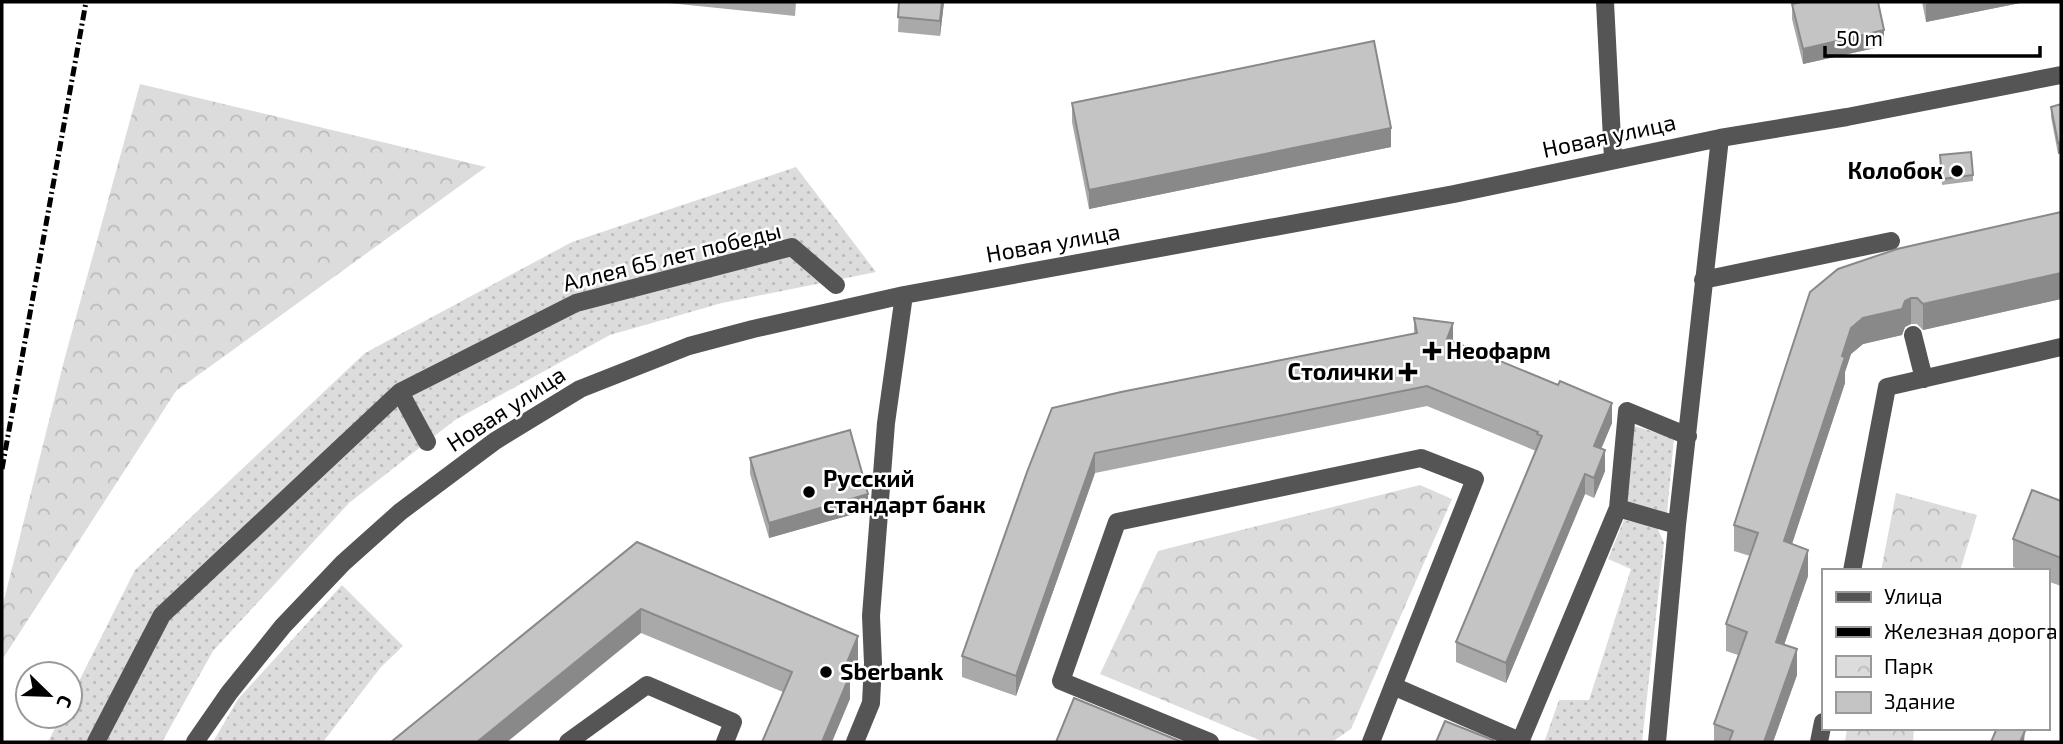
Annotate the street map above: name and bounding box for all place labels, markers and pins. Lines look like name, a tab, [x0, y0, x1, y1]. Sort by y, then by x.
place label: Колобок	[1848, 156, 1943, 184]
marker: Колобок	[1949, 163, 1965, 179]
place label: Неофарм	[1446, 336, 1551, 364]
marker: Неофарм	[1424, 343, 1440, 359]
place label: Столички	[1288, 357, 1394, 385]
marker: Столички	[1400, 364, 1416, 380]
place label: Русский стандарт банк	[823, 464, 986, 518]
marker: Русский стандарт банк	[801, 484, 817, 500]
place label: Sberbank	[840, 657, 944, 685]
marker: Sberbank	[818, 664, 834, 680]

